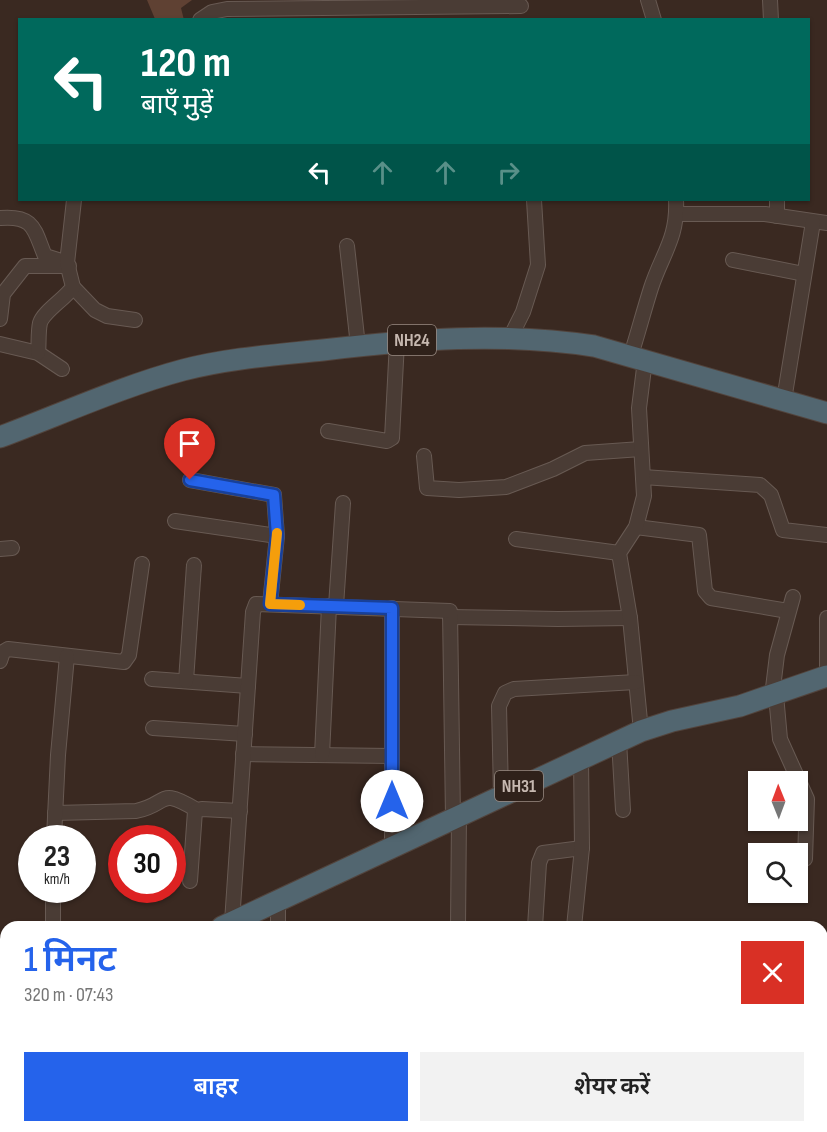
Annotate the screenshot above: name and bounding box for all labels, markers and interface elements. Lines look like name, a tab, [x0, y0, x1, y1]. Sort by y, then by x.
text: 120 m	[141, 38, 231, 89]
icon: left	[42, 42, 120, 120]
text: बाएँ मुड़ें	[141, 89, 213, 121]
icon: left	[303, 156, 336, 189]
icon: ahead	[366, 156, 399, 189]
icon: ahead	[429, 156, 462, 189]
icon: right	[492, 156, 525, 189]
road number: NH24	[388, 325, 436, 355]
pin	[164, 418, 215, 480]
icon: arrive	[173, 427, 206, 460]
position arrow	[360, 769, 424, 833]
road number: NH31	[495, 771, 543, 801]
north arrow	[748, 771, 808, 831]
map controls	[748, 771, 808, 903]
speed limit sign: 30	[108, 825, 186, 903]
text: 23	[44, 839, 70, 875]
button: search	[748, 843, 808, 903]
text: km/h	[44, 870, 70, 889]
text: 1 मिनट	[24, 939, 116, 982]
button: close	[741, 941, 804, 1004]
text: 320 m · 07:43	[24, 983, 113, 1007]
button: बाहर	[24, 1052, 408, 1121]
button: शेयर करें	[420, 1052, 804, 1121]

